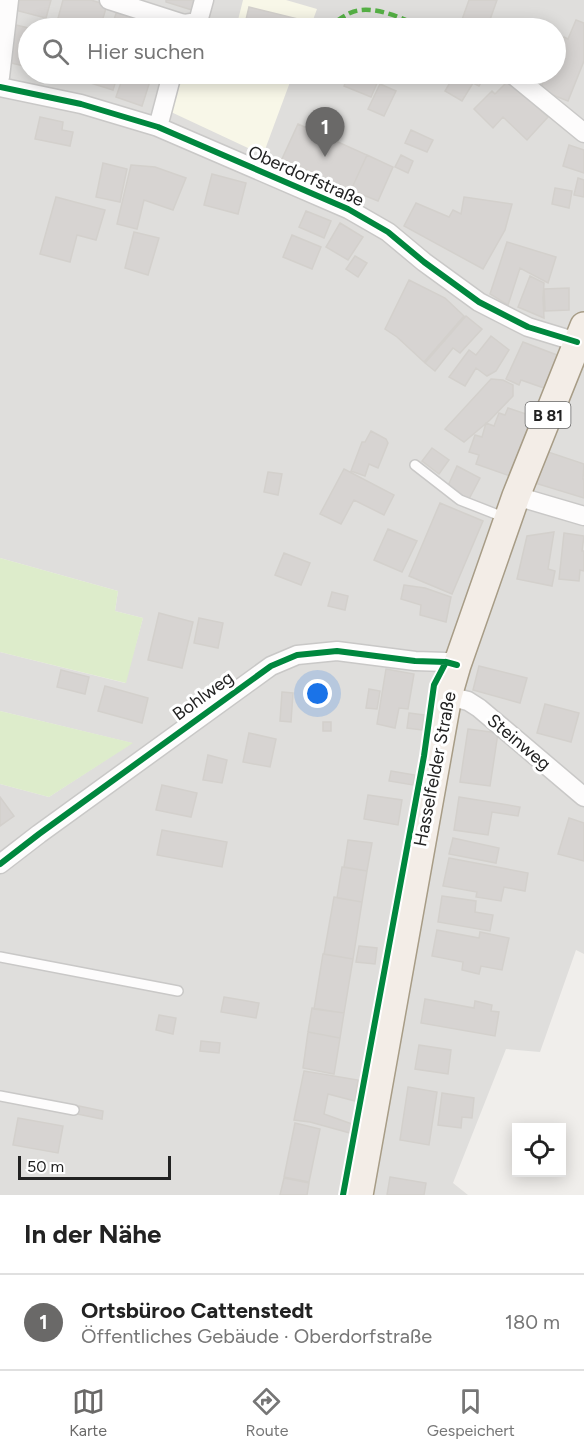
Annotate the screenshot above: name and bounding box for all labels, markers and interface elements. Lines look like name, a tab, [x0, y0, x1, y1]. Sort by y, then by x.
search box	[18, 18, 566, 84]
icon: search	[39, 35, 72, 68]
text: Hier suchen	[87, 38, 205, 65]
pin: 1	[306, 108, 344, 157]
street label: Oberdorfstraße	[245, 141, 368, 211]
road number: B 81	[526, 402, 570, 428]
street label: Bohlweg	[168, 667, 238, 725]
your location	[303, 679, 332, 708]
street label: Hasselfelder Straße	[409, 689, 461, 848]
street label: Steinweg	[483, 709, 555, 775]
map controls	[512, 1123, 566, 1177]
button: locate	[512, 1123, 566, 1177]
scale bar	[18, 1153, 171, 1180]
text: 50 m	[27, 1157, 64, 1176]
text: In der Nähe	[24, 1218, 161, 1250]
text: Ortsbüroo Cattenstedt	[81, 1297, 313, 1324]
text: 1	[39, 1310, 48, 1334]
text: 180 m	[505, 1310, 560, 1334]
text: Öffentliches Gebäude · Oberdorfstraße	[81, 1324, 432, 1348]
tab: Karte	[69, 1385, 107, 1440]
tab: Route	[245, 1385, 288, 1440]
tab: Gespeichert	[427, 1385, 515, 1440]

